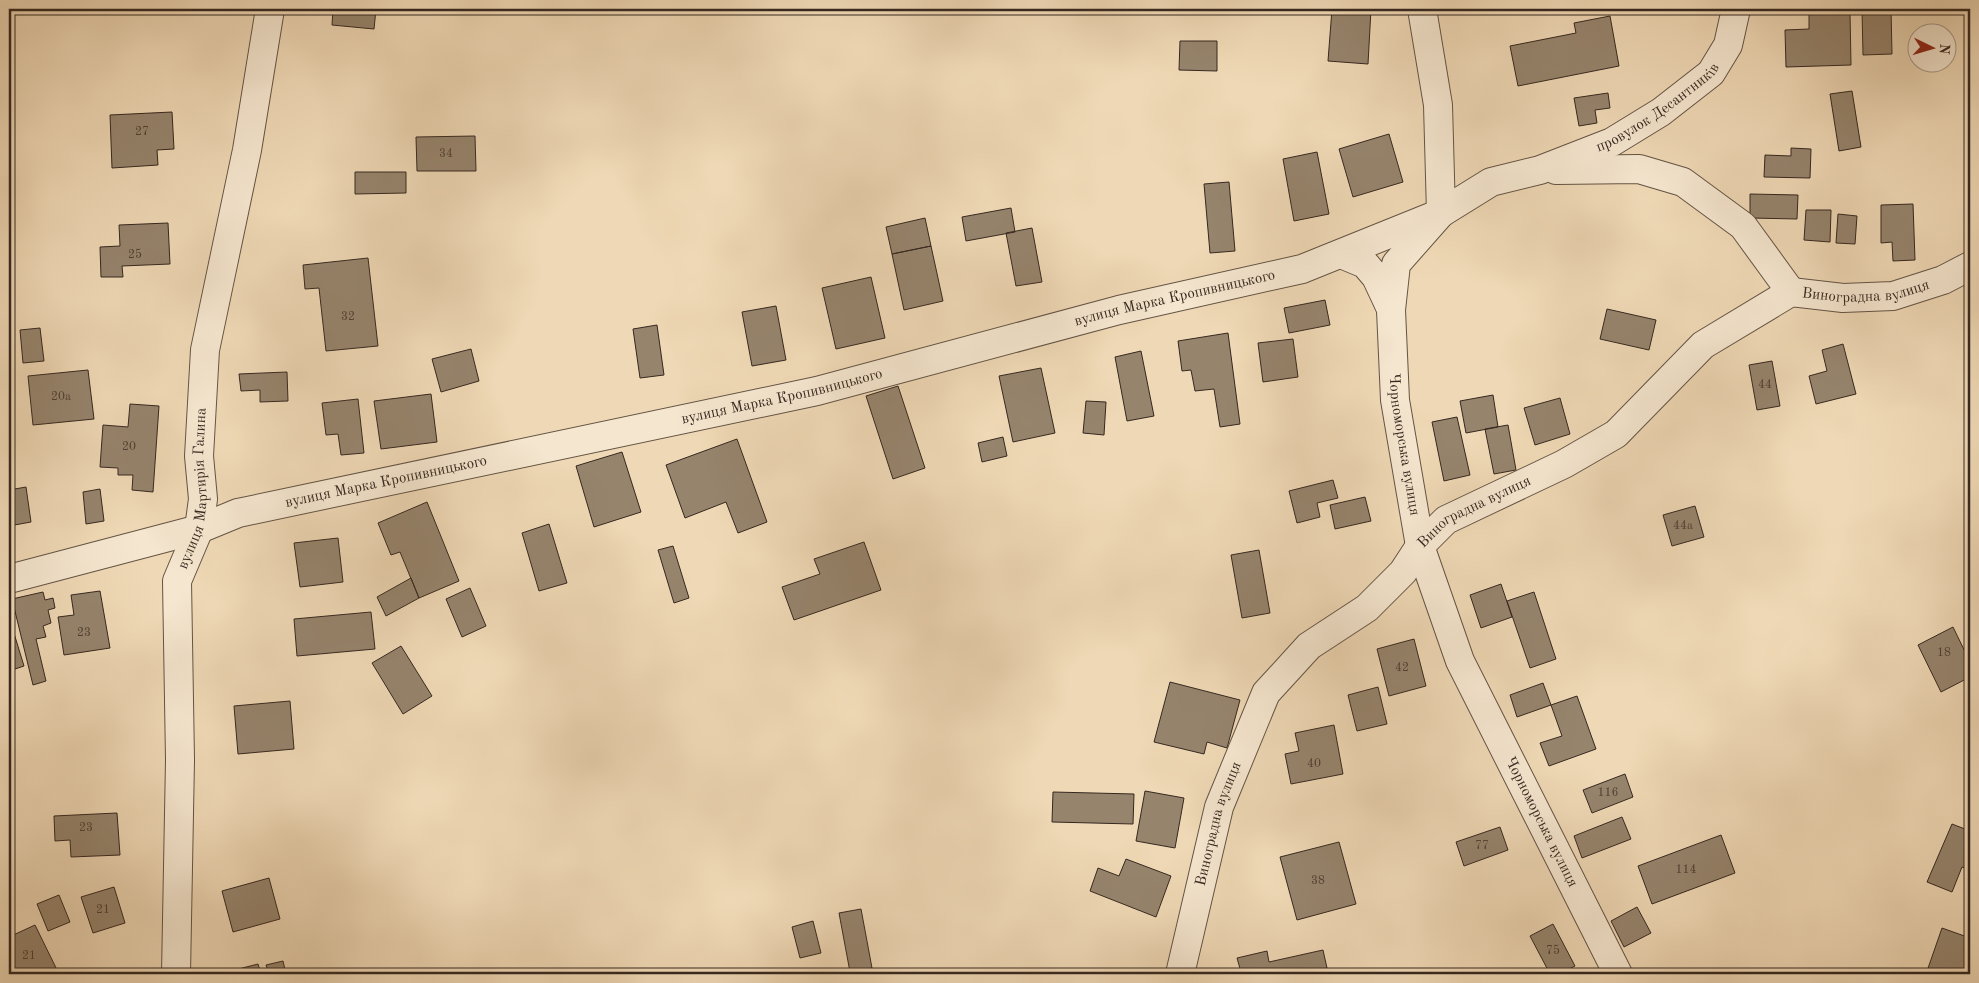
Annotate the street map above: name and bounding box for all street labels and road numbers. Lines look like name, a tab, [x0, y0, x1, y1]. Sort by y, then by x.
street label: провулок Десантників	[1594, 61, 1722, 155]
street label: вулиця Марка Кропивницького	[1073, 268, 1277, 329]
street label: Виноградна вулиця	[1801, 277, 1931, 306]
street label: вулиця Марка Кропивницького	[680, 366, 884, 427]
street label: Чорноморська вулиця	[1386, 373, 1422, 517]
street label: вулиця Мартирія Галина	[175, 407, 211, 571]
street label: вулиця Марка Кропивницького	[284, 453, 488, 510]
street label: Виноградна вулиця	[1415, 473, 1533, 551]
street label: Чорноморська вулиця	[1502, 754, 1580, 890]
street label: Виноградна вулиця	[1193, 760, 1244, 888]

